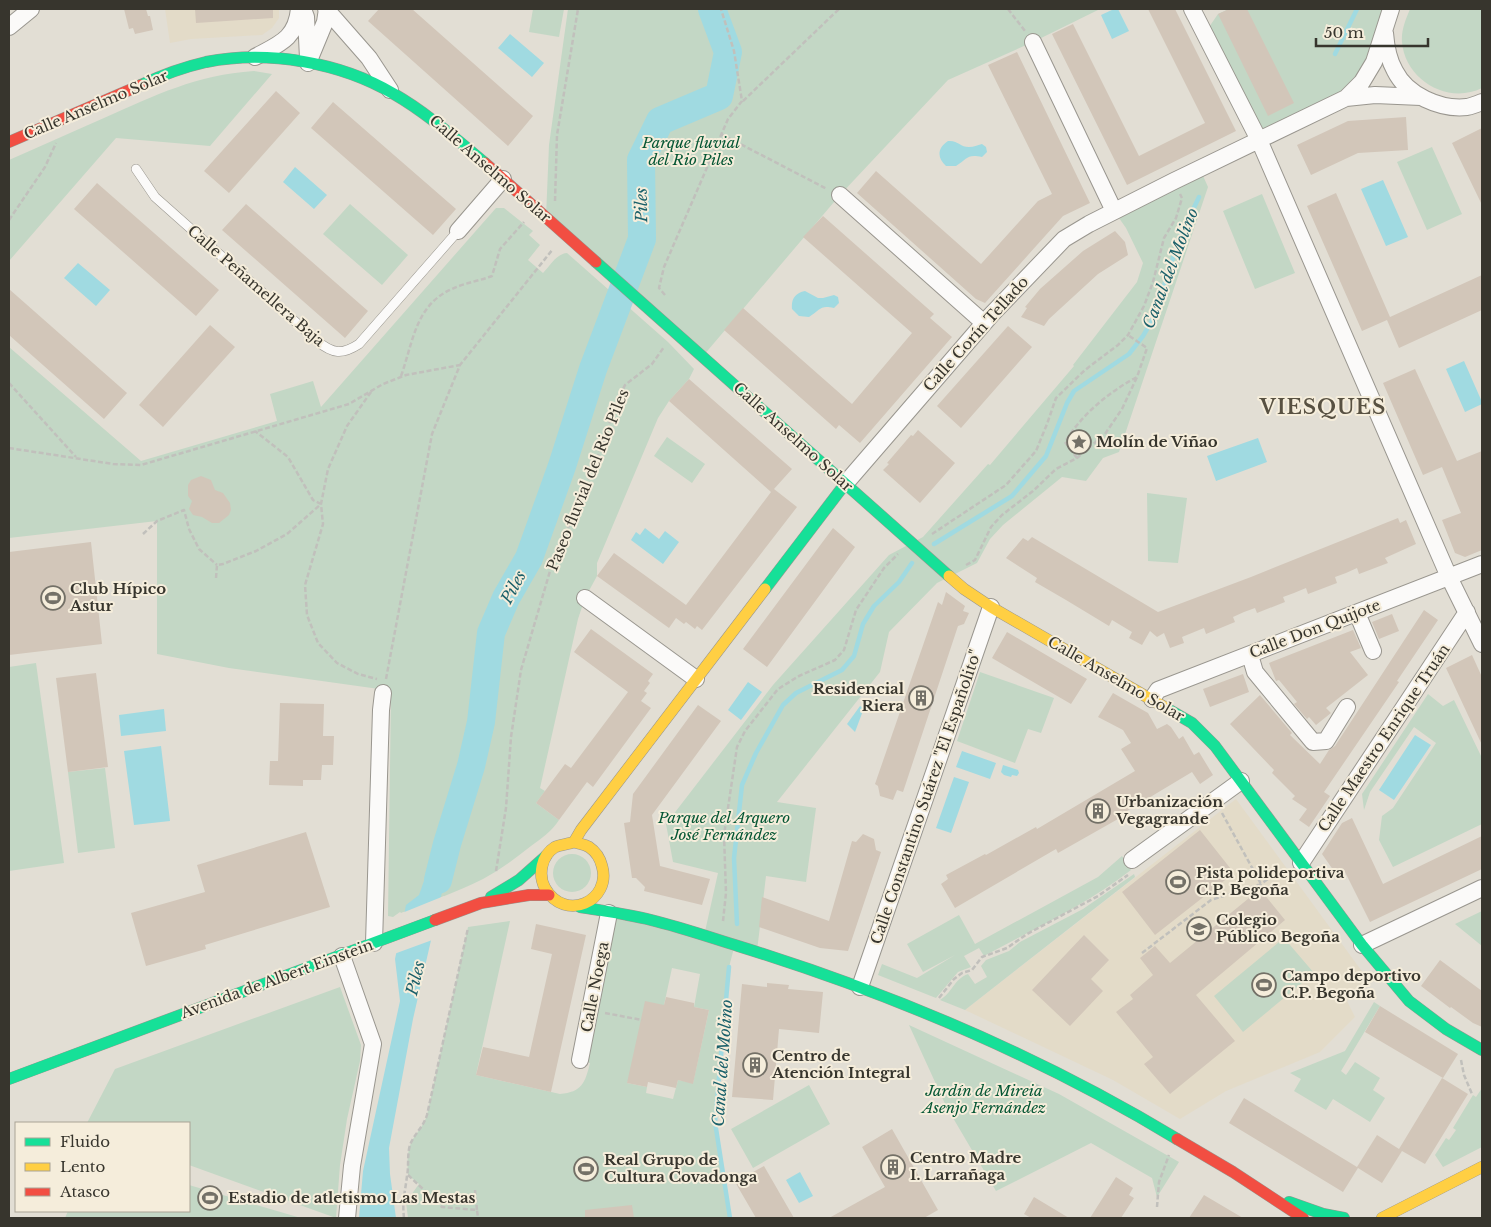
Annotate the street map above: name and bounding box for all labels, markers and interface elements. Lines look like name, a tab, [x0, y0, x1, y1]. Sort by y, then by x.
scale bar	[1316, 15, 1428, 47]
text: 50 m	[1324, 23, 1364, 42]
street label: Calle Anselmo Solar	[21, 65, 171, 143]
street label: Calle Anselmo Solar	[426, 111, 556, 227]
park label: Parque fluvial del Rio Piles	[641, 133, 740, 169]
water label: Piles	[631, 188, 651, 223]
water label: Canal del Molino	[1138, 205, 1202, 331]
street label: Calle Peñamellera Baja	[184, 221, 329, 351]
street label: Calle Corín Tellado	[919, 272, 1032, 395]
street label: Calle Anselmo Solar	[730, 378, 858, 496]
street label: Paseo fluvial del Rio Piles	[542, 386, 633, 574]
district label: VIESQUES	[1259, 395, 1386, 419]
place icon: Molín de Viñao	[1066, 429, 1092, 455]
place label: Molín de Viñao	[1096, 432, 1218, 451]
water label: Piles	[496, 567, 530, 608]
place label: Club Hípico Astur	[69, 579, 166, 615]
sports icon: Club Hípico Astur	[40, 585, 66, 611]
street label: Calle Don Quijote	[1247, 595, 1383, 662]
street label: Calle Anselmo Solar	[1045, 632, 1189, 726]
street label: Calle Maestro Enrique Truán	[1314, 640, 1454, 835]
street label: Calle Constantino Suárez "El Españolito"	[866, 647, 985, 947]
place label: Residencial Riera	[813, 679, 905, 715]
building icon: Residencial Riera	[908, 685, 934, 711]
place label: Urbanización Vegagrande	[1115, 792, 1223, 828]
building icon: Urbanización Vegagrande	[1085, 798, 1111, 824]
park label: Parque del Arquero José Fernández	[657, 808, 790, 844]
place label: Pista polideportiva C.P. Begoña	[1196, 863, 1345, 899]
sports icon: Pista polideportiva C.P. Begoña	[1165, 869, 1191, 895]
place label: Colegio Público Begoña	[1216, 910, 1340, 946]
school or university icon: Colegio Público Begoña	[1186, 916, 1212, 942]
street label: Avenida de Albert Einstein	[177, 935, 376, 1023]
street label: Calle Noega	[576, 939, 613, 1034]
water label: Piles	[401, 959, 429, 998]
place label: Campo deportivo C.P. Begoña	[1282, 966, 1421, 1002]
sports icon: Campo deportivo C.P. Begoña	[1251, 972, 1277, 998]
water label: Canal del Molino	[708, 999, 736, 1127]
place label: Centro de Atención Integral	[771, 1046, 911, 1082]
building icon: Centro de Atención Integral	[742, 1052, 768, 1078]
park label: Jardín de Mireia Asenjo Fernández	[920, 1081, 1046, 1117]
legend	[15, 1122, 190, 1212]
text: Fluido	[60, 1132, 110, 1151]
place label: Centro Madre I. Larrañaga	[910, 1148, 1022, 1184]
place label: Real Grupo de Cultura Covadonga	[604, 1150, 758, 1186]
building icon: Centro Madre I. Larrañaga	[880, 1154, 906, 1180]
sports icon: Real Grupo de Cultura Covadonga	[573, 1156, 599, 1182]
text: Lento	[60, 1157, 106, 1176]
text: Atasco	[59, 1182, 110, 1201]
sports icon: Estadio de atletismo Las Mestas	[197, 1185, 223, 1211]
place label: Estadio de atletismo Las Mestas	[228, 1188, 476, 1207]

